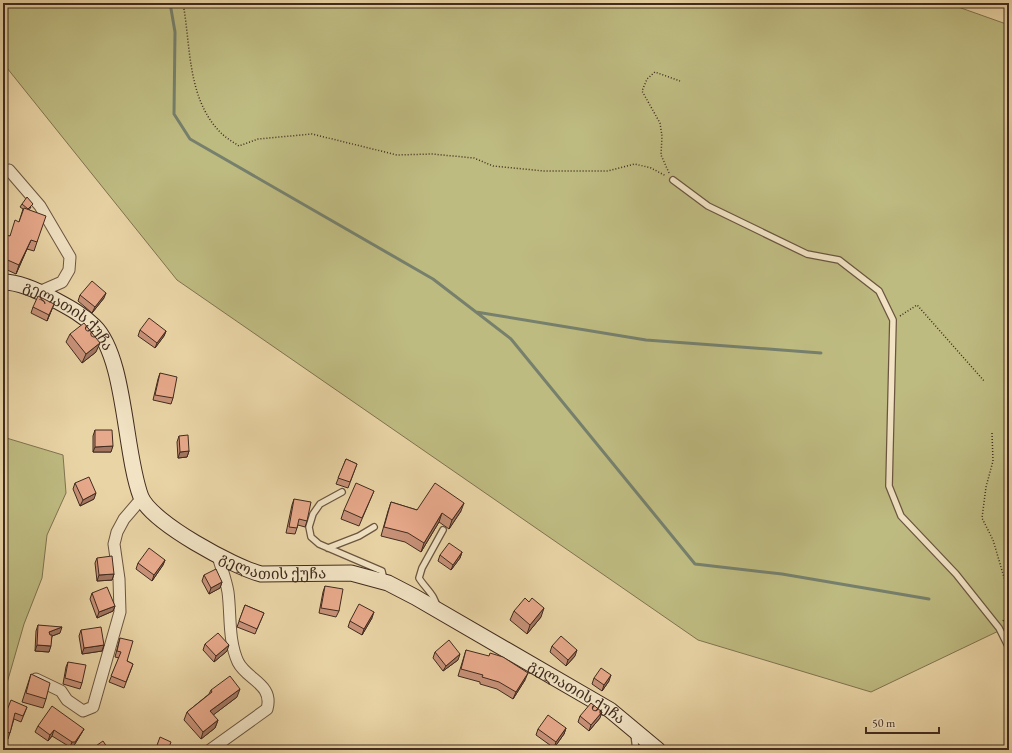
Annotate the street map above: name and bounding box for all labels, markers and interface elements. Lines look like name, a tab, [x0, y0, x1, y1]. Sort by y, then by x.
street label: გელათის ქუჩა	[21, 276, 118, 353]
street label: გელათის ქუჩა	[217, 548, 326, 583]
street label: გელათის ქუჩა	[526, 655, 630, 728]
scale bar	[866, 709, 939, 735]
text: 50 m	[872, 715, 896, 731]

